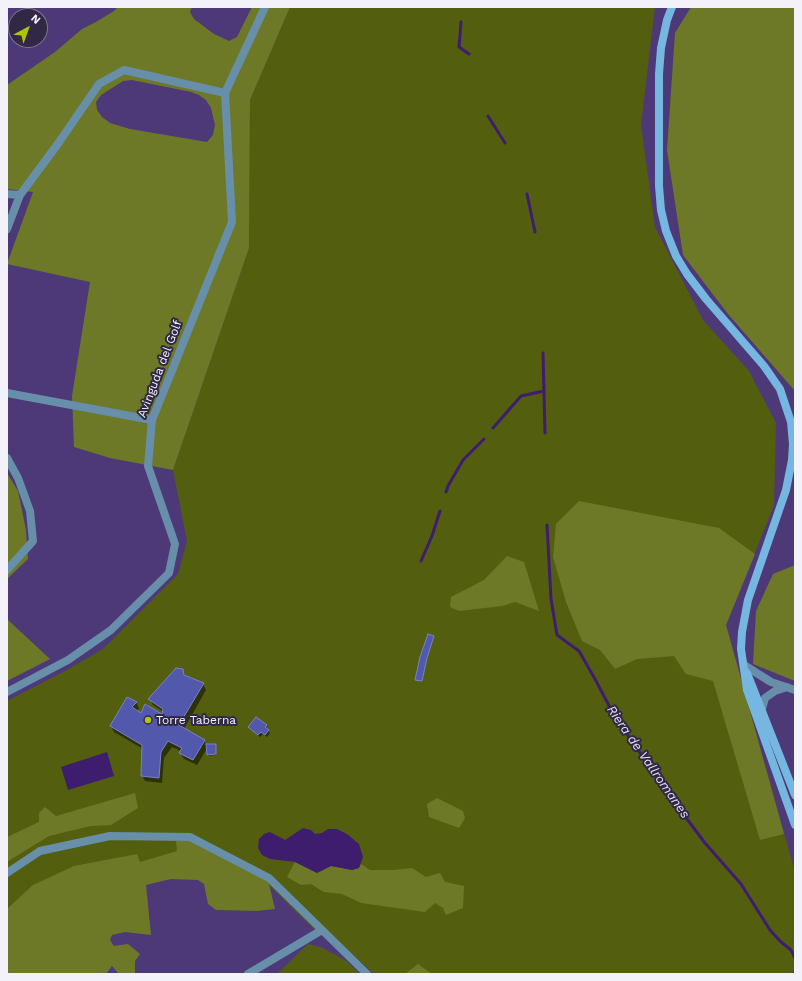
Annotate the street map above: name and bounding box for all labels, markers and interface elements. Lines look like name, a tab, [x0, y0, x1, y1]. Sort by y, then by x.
north arrow	[8, 8, 48, 48]
text: N	[28, 12, 43, 27]
street label: Avinguda del Golf	[135, 318, 185, 420]
water label: Riera de Vallromanes	[603, 703, 693, 821]
place label: Torre Taberna	[156, 713, 236, 727]
marker: Torre Taberna	[143, 715, 153, 725]

